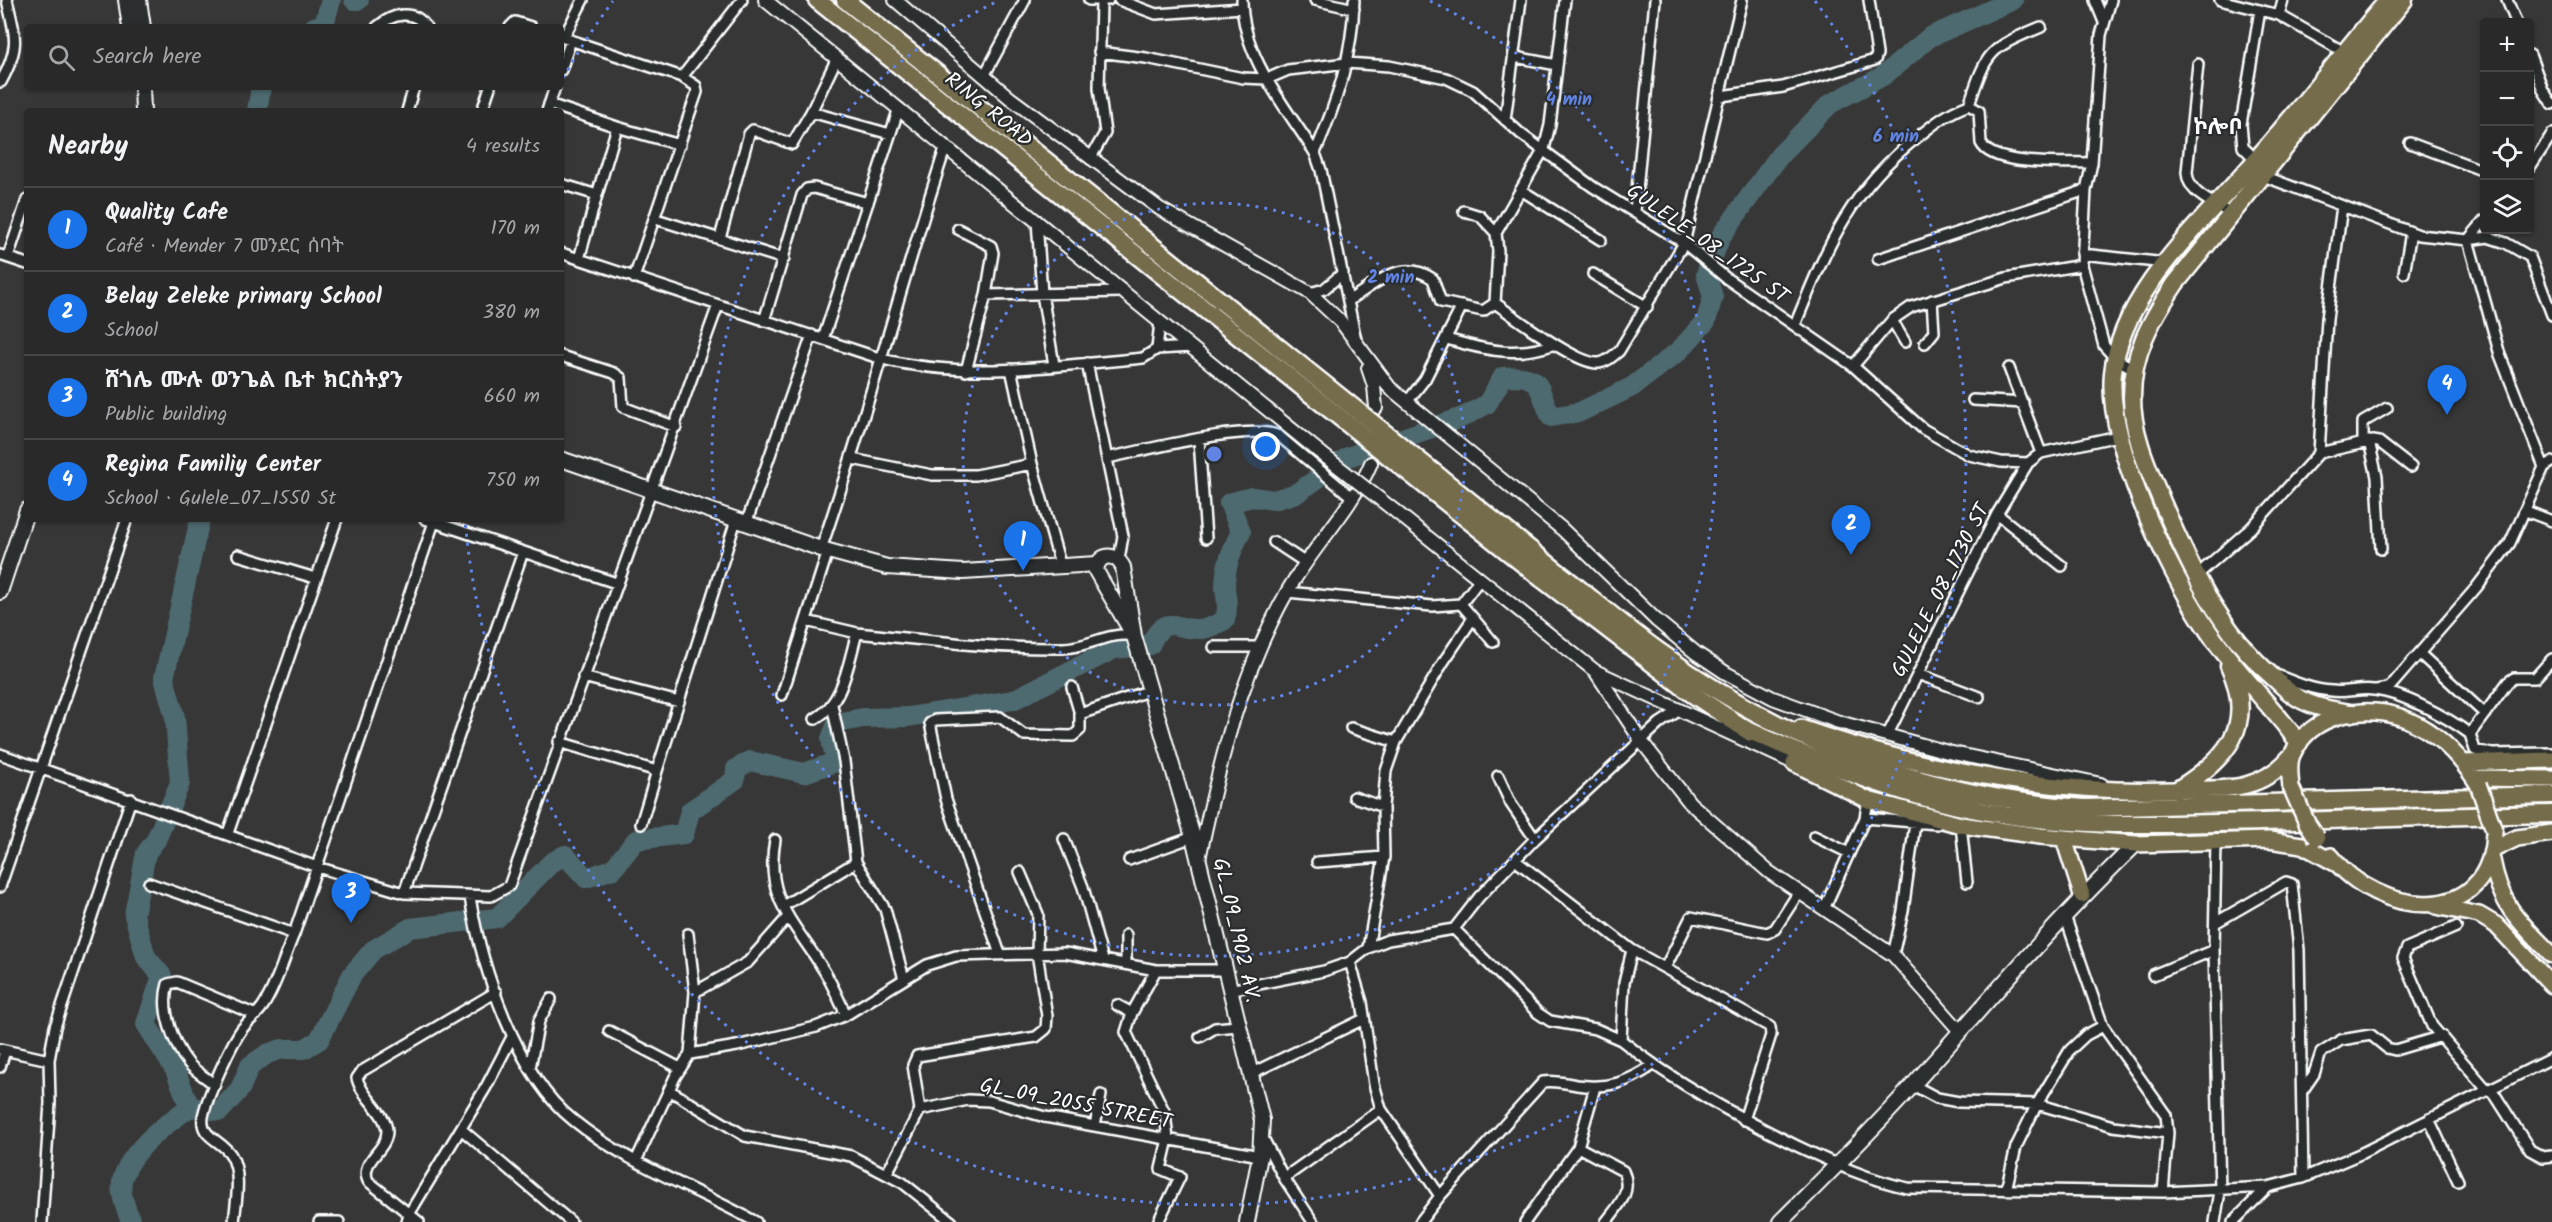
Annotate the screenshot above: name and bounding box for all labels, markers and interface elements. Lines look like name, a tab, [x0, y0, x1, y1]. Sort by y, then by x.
map controls	[2480, 18, 2534, 234]
button: +	[2480, 18, 2534, 72]
search box	[24, 24, 564, 90]
text: Search here	[93, 40, 201, 75]
icon: search	[45, 41, 78, 74]
street label: RING ROAD	[937, 64, 1040, 156]
button: −	[2480, 72, 2534, 126]
text: 4 min	[1546, 86, 1592, 115]
district label: ኮሎቦ	[2193, 111, 2243, 146]
text: 6 min	[1873, 123, 1919, 152]
text: Nearby	[48, 126, 128, 168]
button: locate	[2480, 126, 2534, 180]
text: 4 results	[466, 131, 540, 163]
street label: GULELE_08_1725 ST	[1619, 176, 1797, 314]
button: layers	[2480, 180, 2534, 234]
text: Quality Cafe	[105, 196, 228, 231]
text: 1	[64, 213, 71, 245]
text: 170 m	[491, 213, 540, 245]
text: Café · Mender 7 መንደር ሰባት	[105, 231, 344, 263]
text: 2 min	[1368, 264, 1414, 293]
text: Belay Zeleke primary School	[105, 280, 382, 315]
text: 2	[62, 297, 73, 329]
text: 380 m	[483, 297, 540, 329]
text: School	[105, 315, 158, 347]
text: ሸጎሌ ሙሉ ወንጌል ቤተ ክርስትያን	[105, 364, 403, 399]
pin: 4	[2428, 366, 2466, 415]
text: 3	[62, 381, 73, 413]
text: 660 m	[484, 381, 540, 413]
text: Public building	[105, 399, 227, 431]
your location	[1251, 432, 1280, 461]
centre of rings	[1204, 444, 1224, 464]
text: Regina Familiy Center	[105, 448, 321, 483]
text: 4	[62, 465, 73, 497]
text: 750 m	[486, 465, 540, 497]
text: School · Gulele_07_1550 St	[105, 483, 336, 515]
street label: GULELE_08_1730 ST	[1883, 496, 2000, 683]
pin: 2	[1832, 506, 1870, 555]
pin: 1	[1004, 522, 1042, 571]
street label: GL_09_1902 AV.	[1203, 855, 1268, 1006]
pin: 3	[332, 874, 370, 923]
street label: GL_09_2055 STREET	[977, 1070, 1176, 1140]

